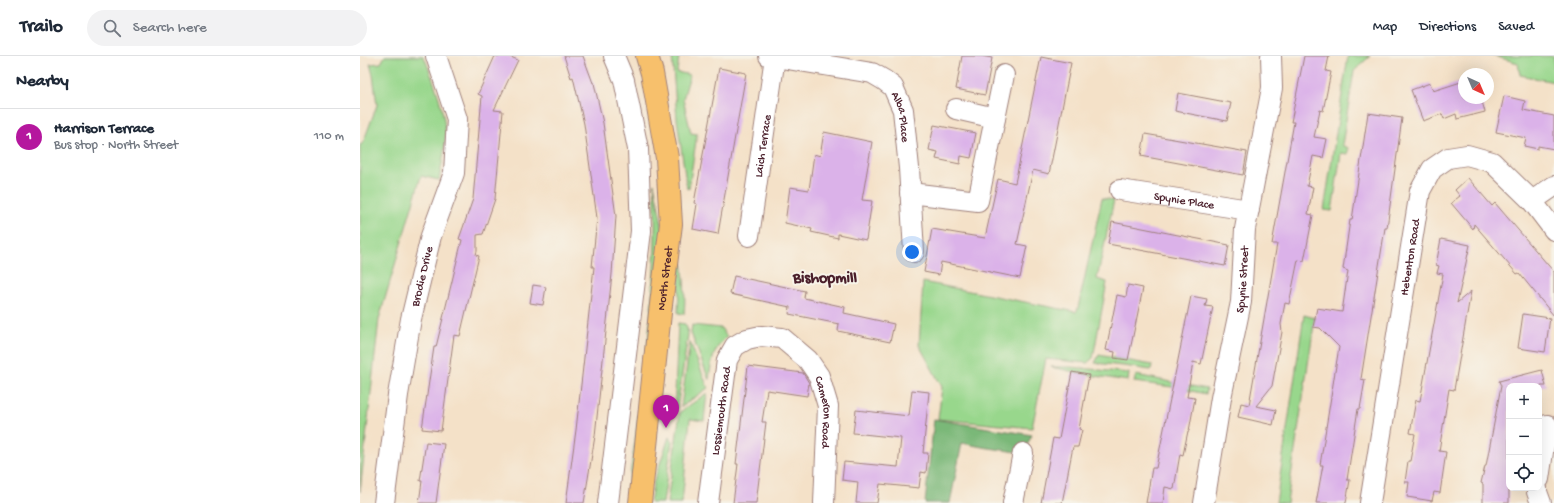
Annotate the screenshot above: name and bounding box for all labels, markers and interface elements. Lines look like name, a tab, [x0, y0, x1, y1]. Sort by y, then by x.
search box	[87, 10, 367, 46]
text: Trailo	[20, 16, 63, 39]
icon: search	[101, 17, 123, 39]
text: Search here	[133, 19, 207, 37]
text: Map	[1373, 19, 1397, 36]
text: Directions	[1419, 19, 1476, 36]
text: Saved	[1498, 19, 1534, 36]
north arrow	[1458, 68, 1494, 104]
text: Nearby	[16, 72, 69, 92]
street label: Alba Place	[887, 90, 911, 144]
street label: Laich Terrace	[753, 113, 776, 179]
text: Harrison Terrace	[54, 120, 154, 138]
text: 1	[26, 129, 32, 144]
text: 110 m	[314, 129, 344, 144]
text: Bus stop · North Street	[54, 138, 178, 153]
street label: Spynie Place	[1153, 190, 1216, 214]
street label: Hebenton Road	[1398, 217, 1425, 297]
your location	[902, 242, 922, 262]
street label: Brodie Drive	[409, 244, 437, 309]
street label: North Street	[655, 245, 677, 311]
street label: Spynie Street	[1234, 245, 1253, 314]
district label: Bishopmill	[792, 270, 858, 289]
street label: Lossiemouth Road	[709, 365, 735, 456]
street label: Cameron Road	[810, 375, 834, 449]
map controls	[1506, 383, 1542, 491]
button: +	[1506, 383, 1542, 419]
pin: 1	[653, 395, 679, 428]
button: −	[1506, 419, 1542, 455]
button: locate	[1506, 455, 1542, 491]

